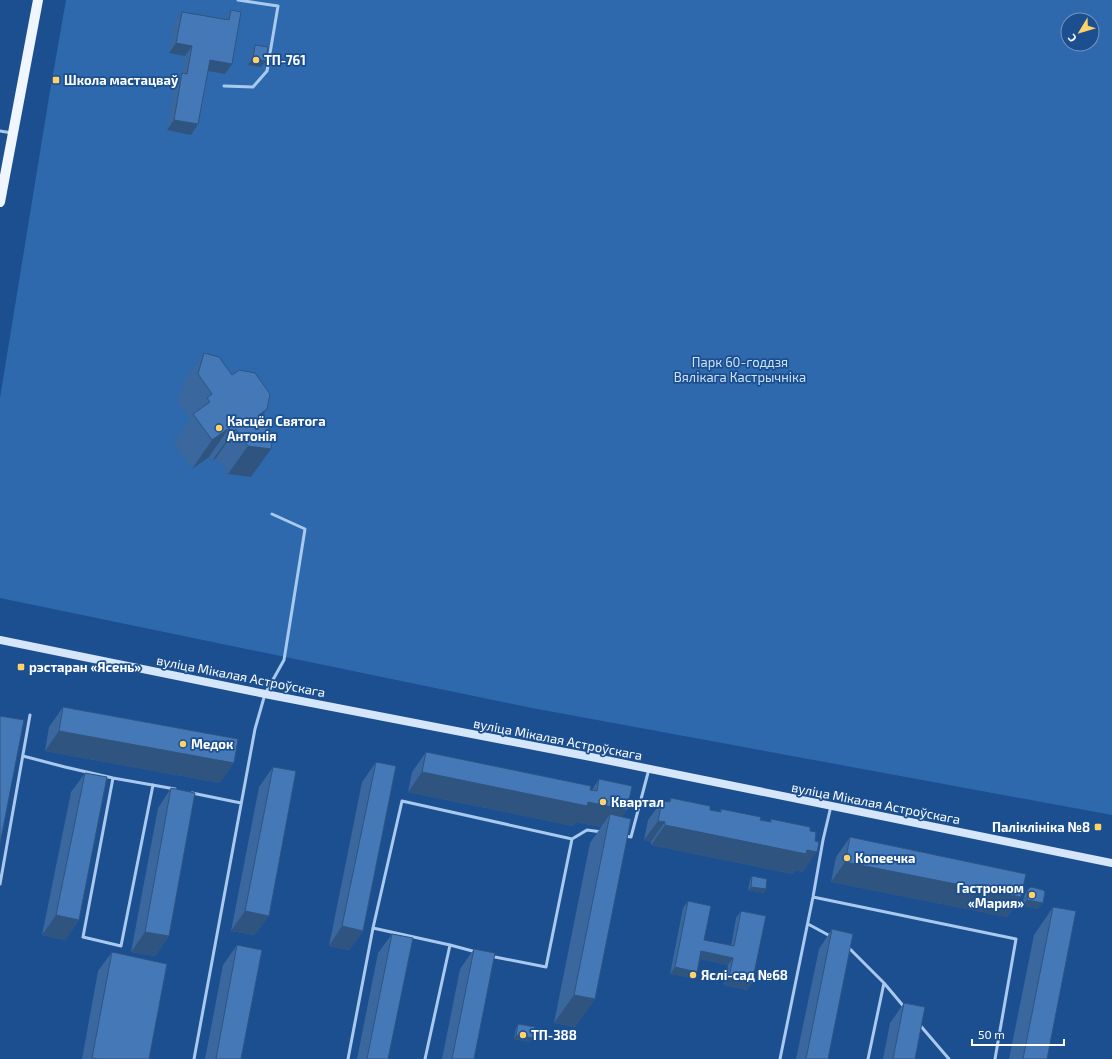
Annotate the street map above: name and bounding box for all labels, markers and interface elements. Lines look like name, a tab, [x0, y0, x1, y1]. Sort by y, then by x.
north arrow	[1060, 12, 1100, 52]
text: С	[1064, 31, 1079, 45]
place label: ТП-761	[264, 52, 306, 68]
marker: ТП-761	[251, 55, 261, 65]
place label: Школа мастацваў	[64, 72, 179, 88]
marker: Школа мастацваў	[51, 75, 61, 85]
park label: Парк 60-годдзя Вялікага Кастрычніка	[674, 354, 806, 385]
place label: Касцёл Святога Антонія	[227, 413, 326, 444]
marker: Касцёл Святога Антонія	[214, 423, 224, 433]
street label: вуліца Мікалая Астроўскага	[155, 652, 327, 700]
place label: рэстаран «Ясень»	[29, 659, 141, 675]
marker: рэстаран «Ясень»	[16, 662, 26, 672]
street label: вуліца Мікалая Астроўскага	[472, 715, 644, 763]
place label: Медок	[191, 736, 234, 752]
marker: Медок	[178, 739, 188, 749]
street label: вуліца Мікалая Астроўскага	[790, 779, 962, 827]
place label: Квартал	[611, 794, 664, 810]
marker: Квартал	[598, 797, 608, 807]
place label: Паліклініка №8	[992, 819, 1090, 835]
marker: Паліклініка №8	[1093, 822, 1103, 832]
place label: Копеечка	[855, 850, 916, 866]
marker: Копеечка	[842, 853, 852, 863]
place label: Гастроном «Мария»	[956, 880, 1024, 911]
marker: Гастроном «Мария»	[1027, 890, 1037, 900]
place label: Яслі-сад №68	[701, 967, 788, 983]
marker: Яслі-сад №68	[688, 970, 698, 980]
scale bar	[972, 1021, 1064, 1047]
place label: ТП-388	[531, 1027, 577, 1043]
text: 50 m	[978, 1027, 1005, 1041]
marker: ТП-388	[518, 1030, 528, 1040]

